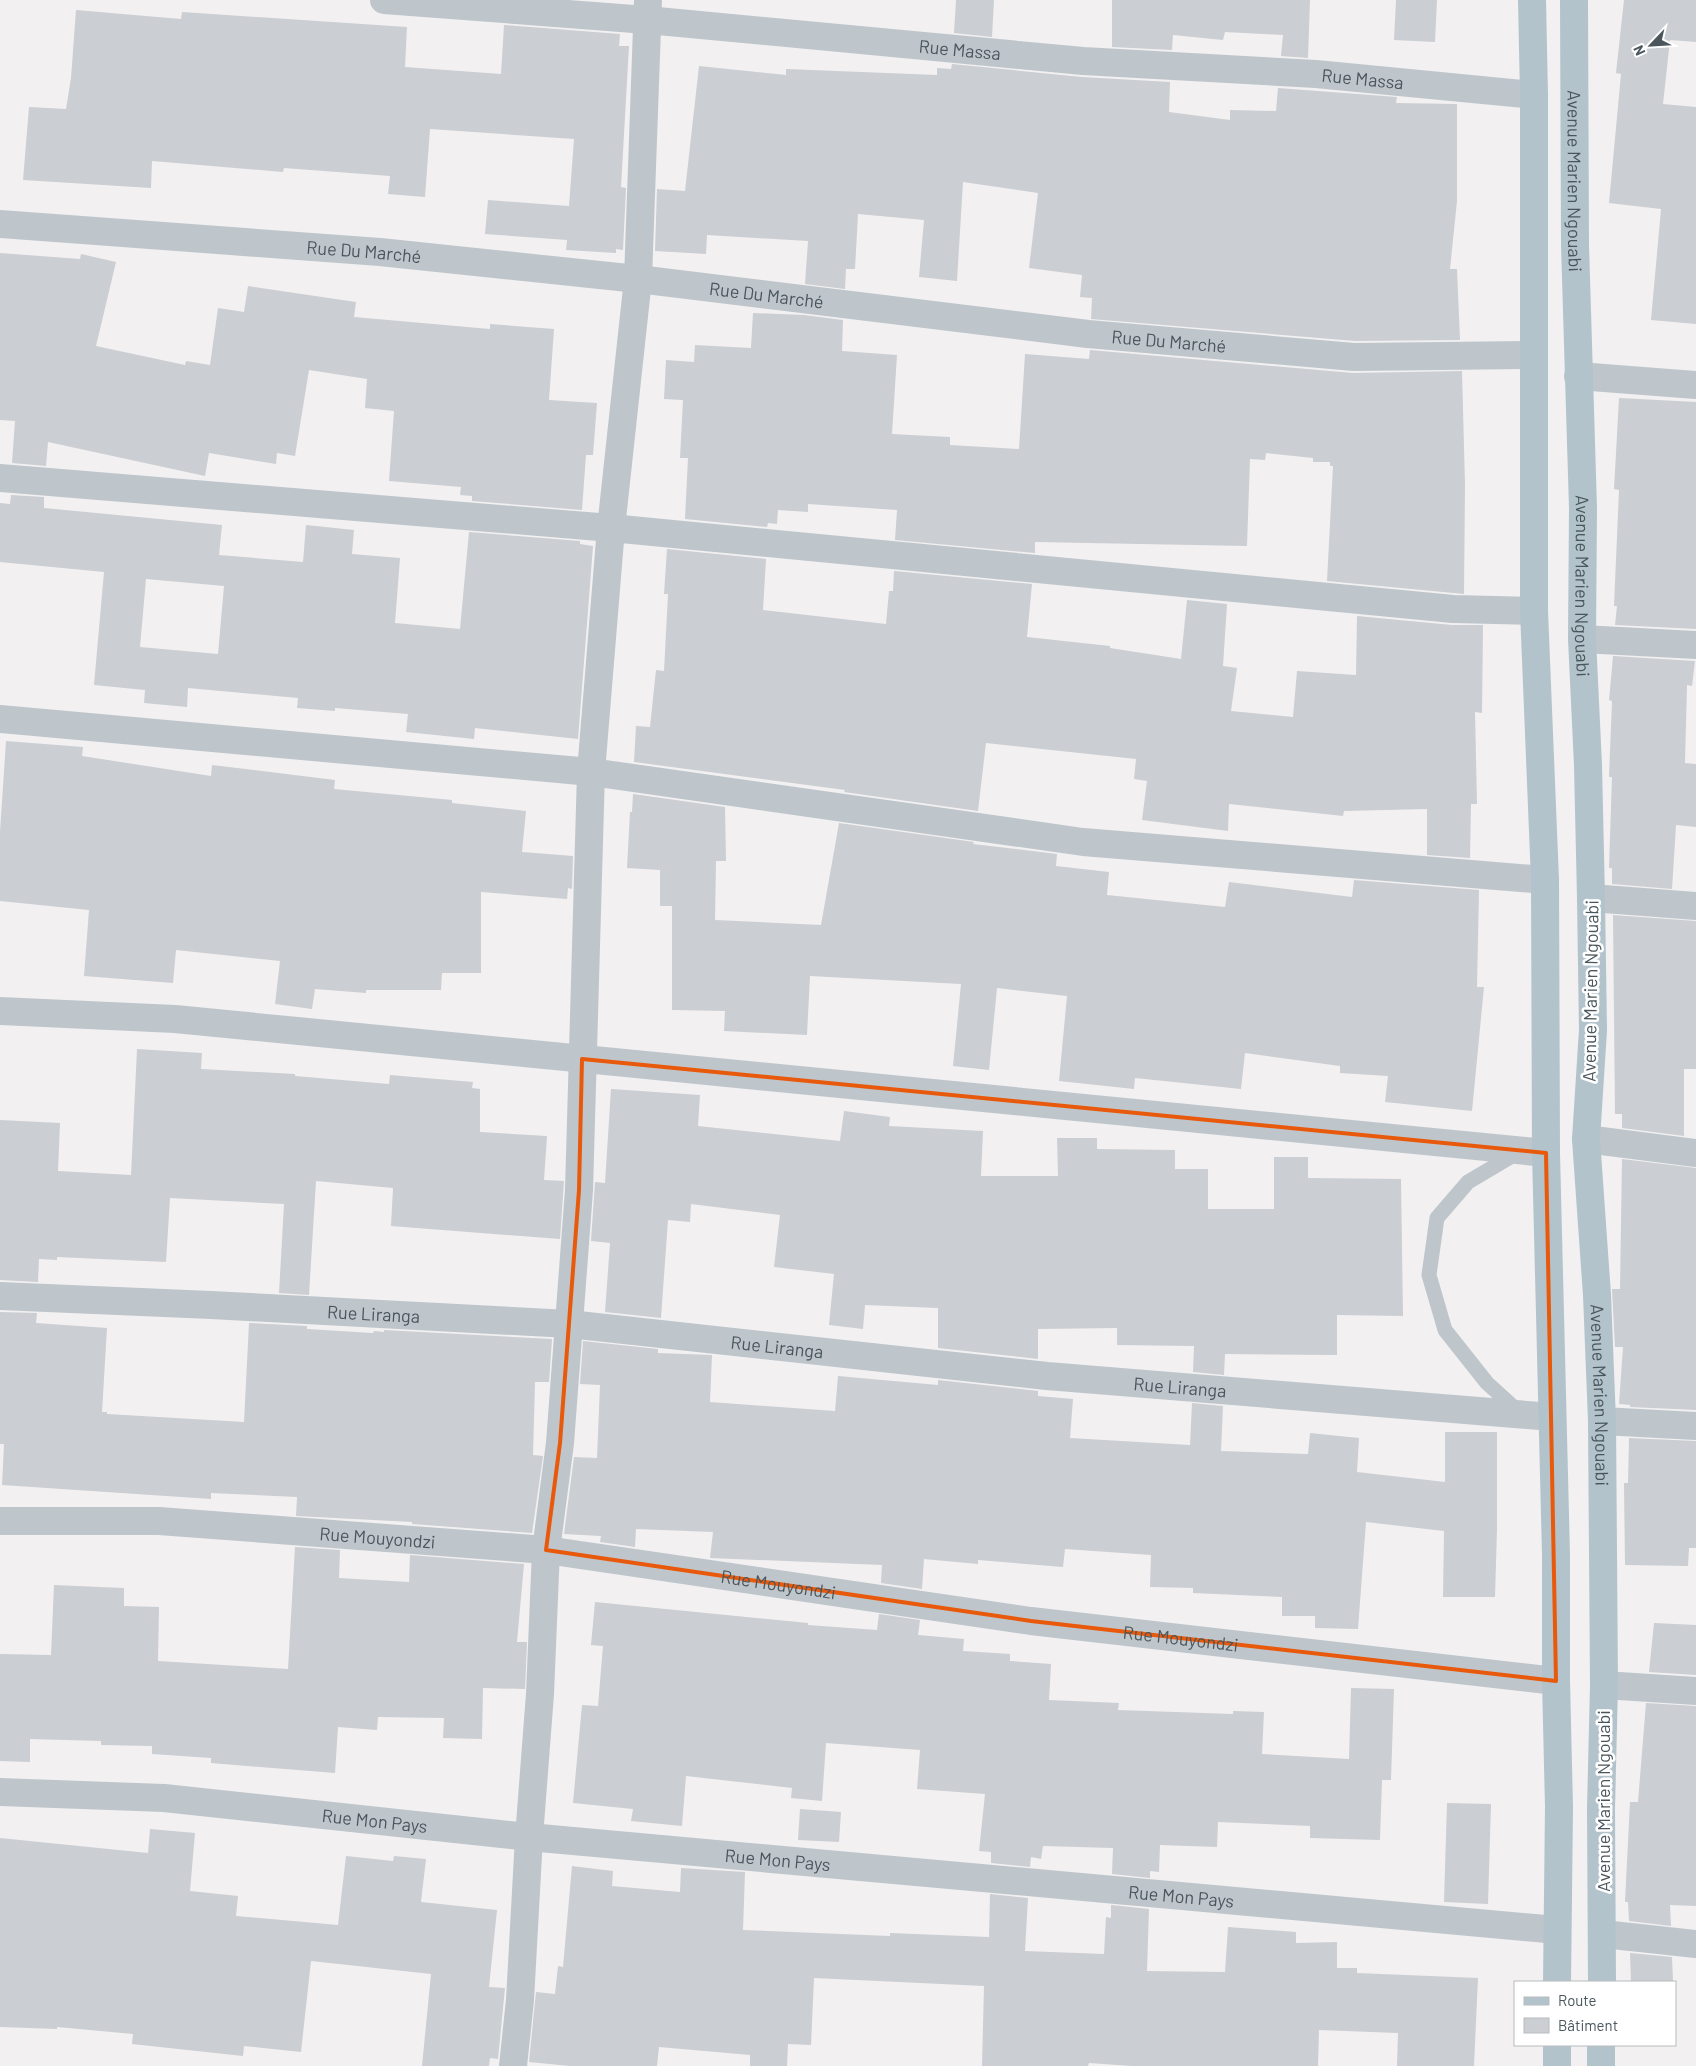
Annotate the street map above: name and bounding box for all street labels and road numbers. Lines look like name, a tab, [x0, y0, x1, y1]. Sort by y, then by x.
street label: Rue Massa	[918, 35, 1002, 64]
street label: Rue Massa	[1321, 64, 1405, 93]
street label: Avenue Marien Ngouabi	[1563, 90, 1587, 272]
street label: Rue Du Marché	[306, 236, 422, 267]
street label: Rue Du Marché	[708, 277, 825, 313]
street label: Rue Du Marché	[1111, 325, 1227, 357]
street label: Avenue Marien Ngouabi	[1571, 495, 1595, 677]
street label: Avenue Marien Ngouabi	[1577, 900, 1603, 1082]
street label: Rue Liranga	[327, 1300, 421, 1327]
street label: Avenue Marien Ngouabi	[1586, 1304, 1613, 1486]
street label: Rue Liranga	[730, 1331, 825, 1363]
street label: Rue Liranga	[1133, 1372, 1227, 1402]
street label: Rue Mouyondzi	[319, 1522, 436, 1553]
street label: Rue Mouyondzi	[719, 1565, 837, 1603]
street label: Rue Mouyondzi	[1122, 1621, 1240, 1656]
street label: Avenue Marien Ngouabi	[1592, 1710, 1614, 1892]
street label: Rue Mon Pays	[321, 1804, 429, 1837]
street label: Rue Mon Pays	[724, 1844, 832, 1875]
street label: Rue Mon Pays	[1127, 1880, 1235, 1912]

